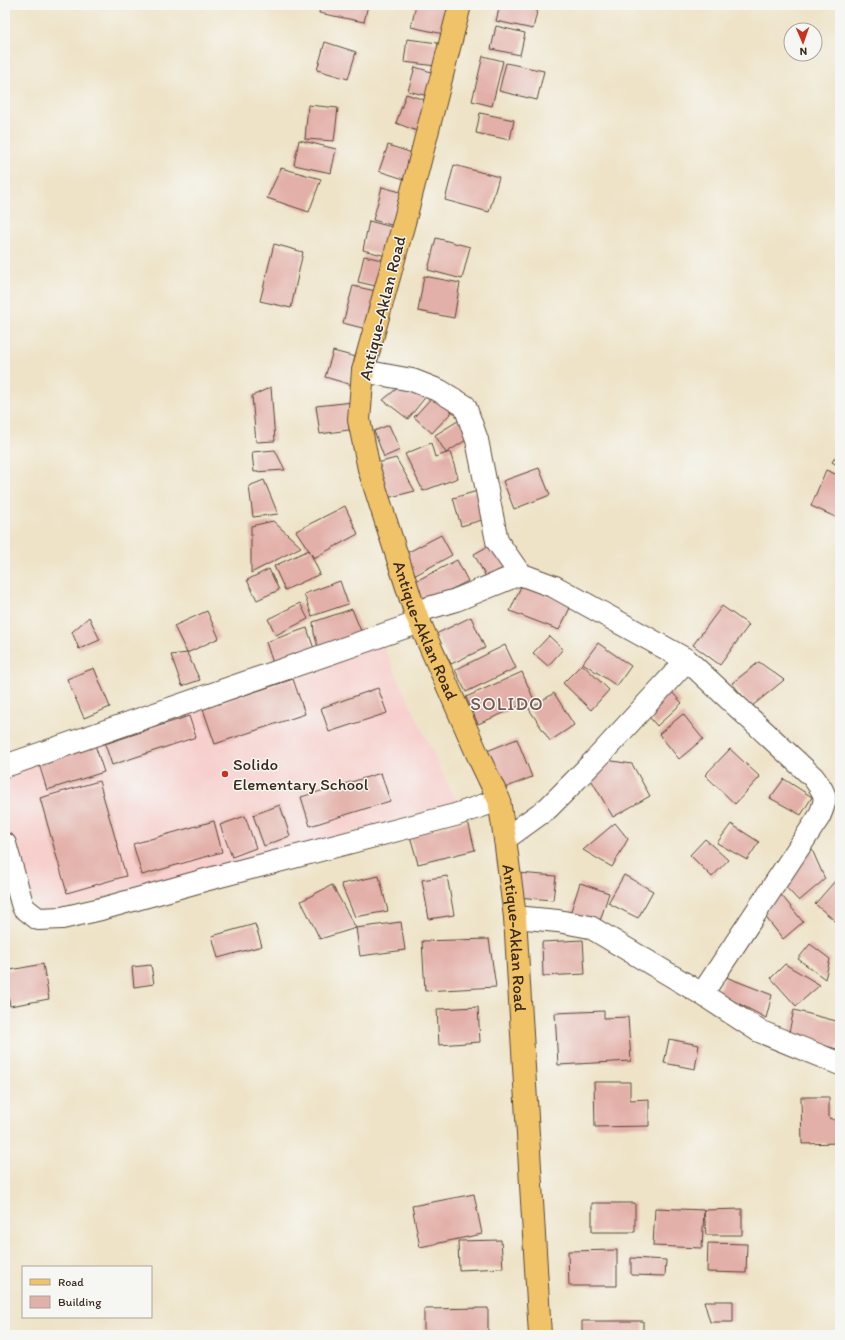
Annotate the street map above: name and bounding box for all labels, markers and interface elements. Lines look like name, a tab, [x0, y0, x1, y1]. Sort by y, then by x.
north arrow	[783, 22, 823, 62]
text: N	[799, 45, 807, 58]
street label: Antique-Aklan Road	[354, 233, 410, 382]
street label: Antique-Aklan Road	[389, 558, 463, 704]
district label: SOLIDO	[470, 692, 544, 715]
place label: Solido Elementary School	[233, 754, 369, 794]
marker: Solido Elementary School	[220, 769, 230, 779]
street label: Antique-Aklan Road	[498, 863, 531, 1013]
legend	[22, 1266, 152, 1318]
text: Road	[58, 1275, 84, 1289]
text: Building	[58, 1295, 102, 1309]

